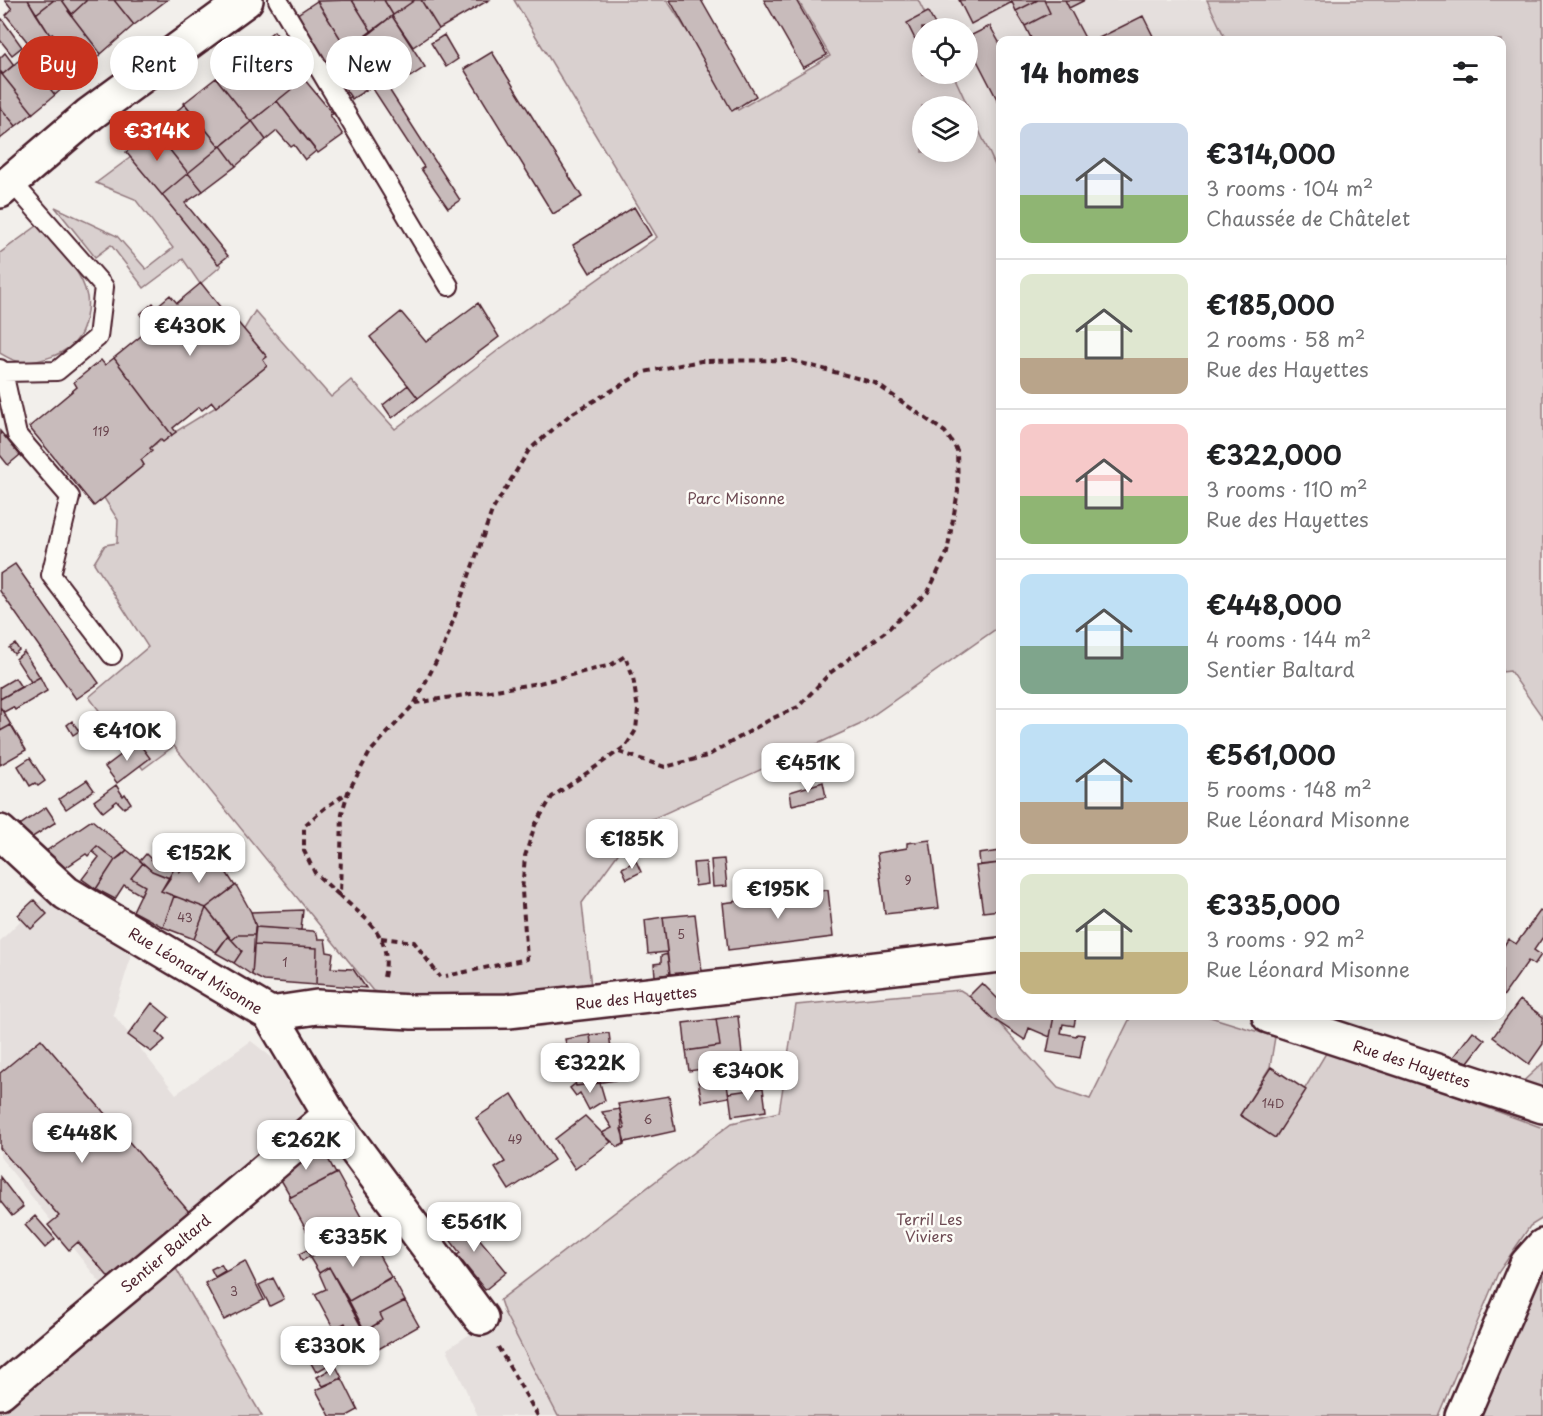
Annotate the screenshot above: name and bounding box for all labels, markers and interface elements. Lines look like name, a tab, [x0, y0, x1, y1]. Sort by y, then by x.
map controls	[912, 18, 978, 162]
button: locate	[912, 18, 978, 84]
chip: Buy	[18, 36, 98, 90]
chip: Rent	[110, 36, 198, 90]
chip: Filters	[210, 36, 314, 90]
chip: New	[326, 36, 412, 90]
text: 14 homes	[1020, 53, 1139, 92]
icon: filters	[1449, 56, 1482, 89]
button: layers	[912, 96, 978, 162]
pin: €314K	[115, 111, 199, 162]
text: €314K	[124, 115, 190, 145]
text: €314,000	[1206, 134, 1336, 173]
icon: home	[1068, 147, 1140, 219]
text: 3 rooms · 104 m²	[1206, 173, 1373, 203]
text: Chaussée de Châtelet	[1206, 203, 1410, 233]
text: €185,000	[1206, 285, 1335, 324]
icon: home	[1068, 298, 1140, 370]
pin: €430K	[148, 306, 232, 357]
text: €430K	[154, 310, 226, 340]
text: 2 rooms · 58 m²	[1206, 324, 1365, 354]
text: Rue des Hayettes	[1206, 354, 1368, 384]
house number: 119	[92, 422, 110, 440]
text: €322,000	[1206, 435, 1342, 474]
icon: home	[1068, 448, 1140, 520]
text: 3 rooms · 110 m²	[1206, 474, 1368, 504]
park label: Parc Misonne	[687, 486, 785, 509]
text: Rue des Hayettes	[1206, 504, 1368, 534]
text: €448,000	[1206, 585, 1342, 624]
icon: home	[1068, 598, 1140, 670]
text: 4 rooms · 144 m²	[1206, 624, 1371, 654]
text: Sentier Baltard	[1206, 654, 1355, 684]
pin: €410K	[85, 711, 169, 762]
text: €410K	[93, 715, 161, 745]
text: €561,000	[1206, 735, 1336, 774]
pin: €451K	[766, 743, 850, 794]
text: €451K	[775, 747, 841, 777]
icon: home	[1068, 748, 1140, 820]
text: 5 rooms · 148 m²	[1206, 774, 1372, 804]
text: Rue Léonard Misonne	[1206, 804, 1410, 834]
pin: €185K	[590, 819, 674, 870]
text: €185K	[600, 823, 664, 853]
pin: €152K	[157, 833, 241, 884]
text: €152K	[166, 837, 232, 867]
pin: €195K	[736, 869, 820, 920]
house number: 9	[904, 871, 912, 889]
text: €195K	[746, 873, 810, 903]
text: €335,000	[1206, 885, 1340, 924]
icon: home	[1068, 898, 1140, 970]
house number: 43	[177, 908, 193, 926]
street label: Rue Léonard Misonne	[125, 921, 267, 1019]
text: 3 rooms · 92 m²	[1206, 924, 1365, 954]
house number: 5	[677, 925, 685, 943]
house number: 1	[282, 953, 288, 971]
text: Rue Léonard Misonne	[1206, 954, 1410, 984]
street label: Rue des Hayettes	[574, 979, 698, 1015]
street label: Rue des Hayettes	[1351, 1033, 1474, 1093]
pin: €322K	[548, 1043, 632, 1094]
text: €322K	[555, 1047, 625, 1077]
pin: €340K	[706, 1051, 790, 1102]
text: €340K	[712, 1055, 784, 1085]
house number: 14D	[1262, 1094, 1284, 1112]
house number: 6	[644, 1110, 652, 1128]
pin: €448K	[40, 1113, 124, 1164]
text: €448K	[47, 1117, 117, 1147]
pin: €262K	[264, 1120, 348, 1171]
text: €262K	[271, 1124, 341, 1154]
house number: 49	[508, 1130, 522, 1148]
pin: €561K	[432, 1202, 516, 1253]
text: €561K	[441, 1206, 507, 1236]
park label: Terril Les Viviers	[896, 1207, 962, 1247]
street label: Sentier Baltard	[115, 1208, 215, 1298]
pin: €335K	[311, 1217, 395, 1268]
text: €335K	[319, 1221, 387, 1251]
house number: 3	[230, 1282, 238, 1300]
pin: €330K	[288, 1326, 372, 1377]
text: €330K	[294, 1330, 366, 1360]

